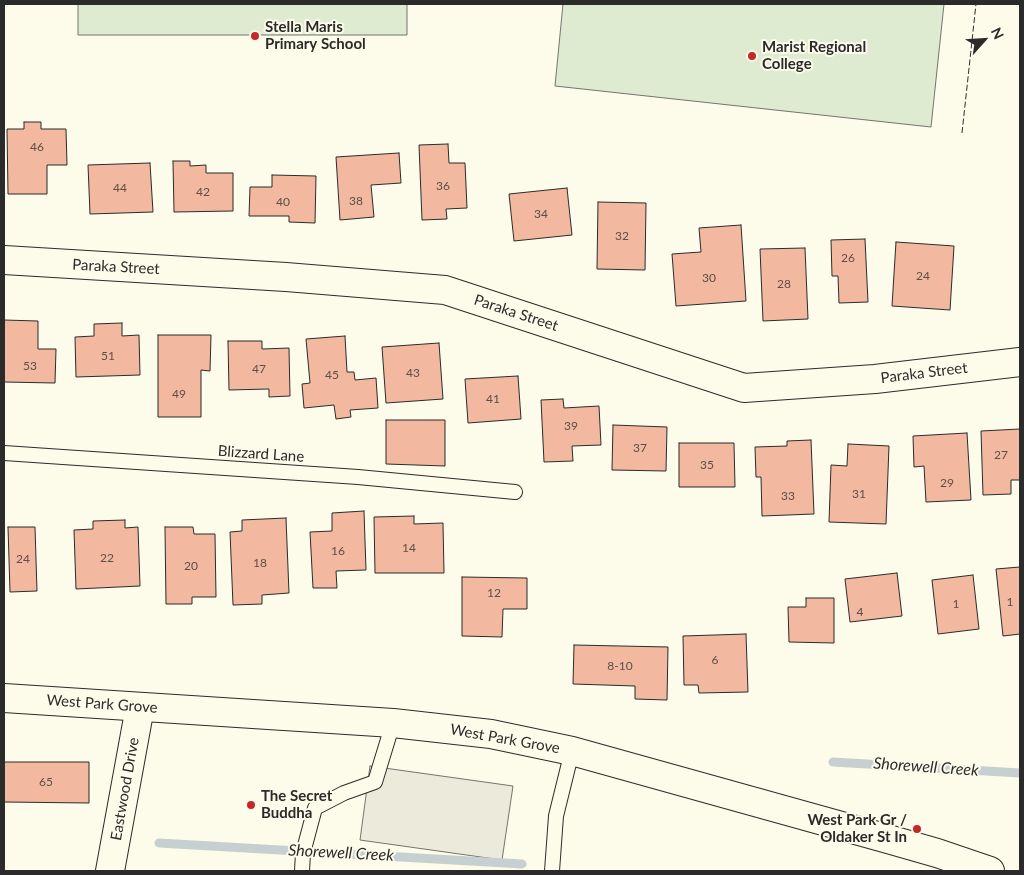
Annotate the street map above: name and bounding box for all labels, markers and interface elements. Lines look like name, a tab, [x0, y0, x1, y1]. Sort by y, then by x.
north arrow	[959, 15, 1009, 65]
place label: Stella Maris Primary School	[265, 18, 366, 53]
text: N	[988, 25, 1008, 42]
marker: Stella Maris Primary School	[249, 30, 261, 42]
place label: Marist Regional College	[762, 38, 866, 73]
marker: Marist Regional College	[746, 50, 758, 62]
house number: 46	[30, 140, 44, 154]
house number: 36	[436, 179, 450, 193]
house number: 44	[113, 181, 127, 195]
house number: 42	[196, 185, 210, 199]
house number: 38	[349, 194, 363, 208]
house number: 40	[276, 195, 290, 209]
house number: 34	[534, 207, 548, 221]
house number: 32	[615, 229, 629, 243]
house number: 26	[841, 251, 855, 265]
street label: Paraka Street	[72, 256, 160, 278]
house number: 24	[916, 269, 930, 283]
house number: 30	[702, 271, 716, 285]
house number: 28	[777, 277, 791, 291]
street label: Paraka Street	[472, 291, 560, 335]
house number: 51	[101, 349, 115, 363]
house number: 53	[23, 359, 37, 373]
street label: Paraka Street	[880, 359, 968, 387]
house number: 47	[252, 362, 266, 376]
house number: 43	[406, 366, 420, 380]
house number: 45	[325, 368, 339, 382]
house number: 49	[172, 387, 186, 401]
house number: 41	[486, 392, 500, 406]
house number: 39	[564, 419, 578, 433]
house number: 37	[633, 441, 647, 455]
street label: Blizzard Lane	[217, 442, 305, 466]
house number: 27	[994, 448, 1008, 462]
house number: 35	[700, 458, 714, 472]
house number: 29	[940, 476, 954, 490]
house number: 31	[852, 487, 866, 501]
house number: 33	[781, 489, 795, 503]
house number: 14	[402, 541, 416, 555]
house number: 16	[331, 544, 345, 558]
house number: 22	[100, 551, 114, 565]
house number: 24	[16, 552, 30, 566]
house number: 18	[253, 556, 267, 570]
house number: 20	[184, 559, 198, 573]
house number: 12	[487, 586, 501, 600]
house number: 1	[1007, 595, 1013, 609]
house number: 1	[953, 597, 959, 611]
house number: 4	[857, 605, 863, 619]
house number: 6	[712, 653, 718, 667]
house number: 8-10	[607, 659, 633, 673]
street label: West Park Grove	[46, 691, 158, 717]
street label: West Park Grove	[449, 720, 561, 758]
street label: Eastwood Drive	[107, 736, 143, 842]
water label: Shorewell Creek	[873, 754, 979, 780]
house number: 65	[39, 775, 53, 789]
place label: The Secret Buddha	[261, 787, 332, 822]
marker: The Secret Buddha	[245, 799, 257, 811]
place label: West Park Gr / Oldaker St In	[807, 811, 907, 846]
marker: West Park Gr / Oldaker St In	[911, 823, 923, 835]
water label: Shorewell Creek	[288, 841, 394, 865]

